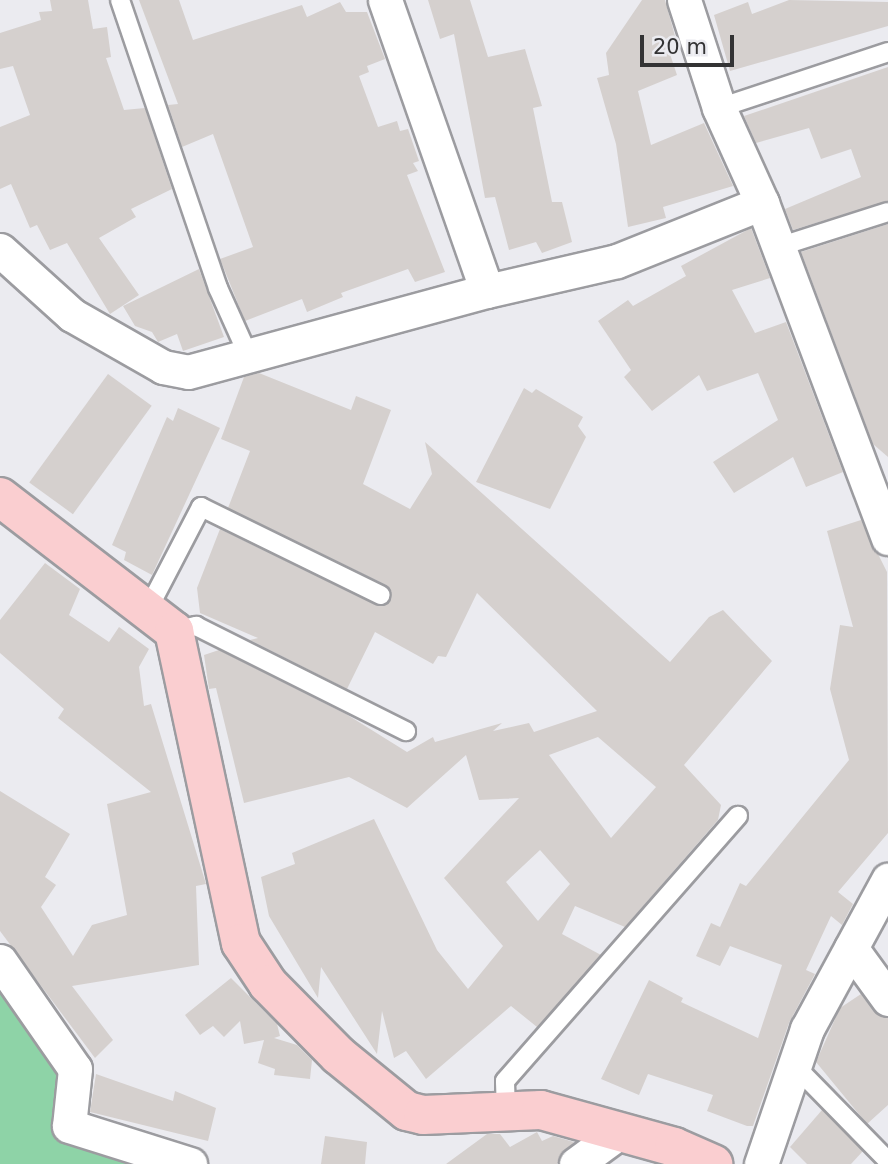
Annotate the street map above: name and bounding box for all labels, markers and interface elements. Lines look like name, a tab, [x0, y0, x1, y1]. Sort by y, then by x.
scale bar	[643, 21, 738, 65]
text: 20 m	[653, 35, 707, 59]

